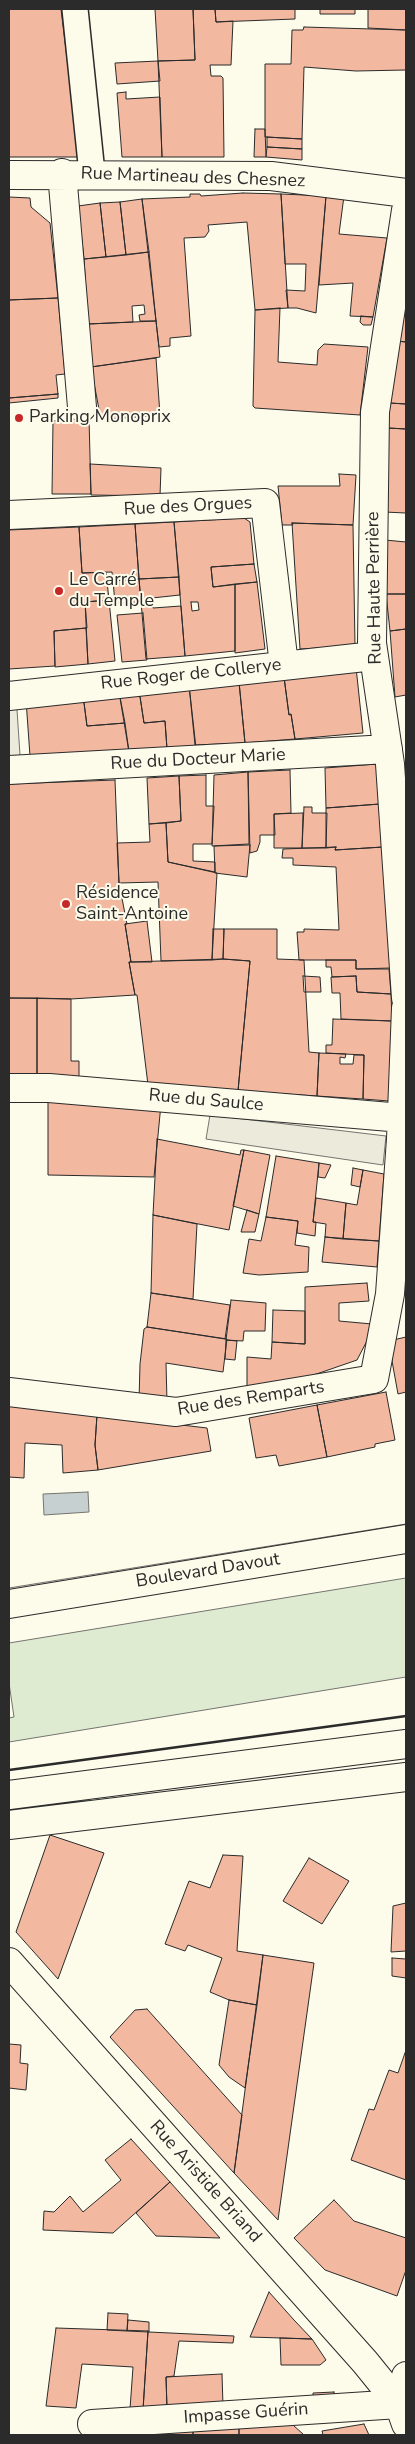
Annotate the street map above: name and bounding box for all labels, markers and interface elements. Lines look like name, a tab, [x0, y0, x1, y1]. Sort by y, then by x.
street label: Rue Martineau des Chesnez	[80, 163, 306, 193]
place label: Parking Monoprix	[29, 407, 171, 429]
marker: Parking Monoprix	[13, 412, 25, 424]
street label: Rue des Orgues	[123, 493, 253, 521]
street label: Rue Haute Perrière	[363, 511, 387, 665]
place label: Le Carré du Temple	[69, 570, 154, 612]
marker: Le Carré du Temple	[53, 585, 65, 597]
street label: Rue Roger de Collerye	[100, 655, 282, 695]
street label: Rue du Docteur Marie	[110, 745, 286, 775]
place label: Résidence Saint-Antoine	[76, 883, 188, 926]
marker: Résidence Saint-Antoine	[60, 898, 72, 910]
street label: Rue du Saulce	[148, 1085, 264, 1117]
street label: Rue des Remparts	[176, 1377, 326, 1421]
street label: Boulevard Davout	[135, 1549, 281, 1593]
street label: Rue Aristide Briand	[144, 2116, 266, 2248]
street label: Impasse Guérin	[183, 2399, 309, 2429]

